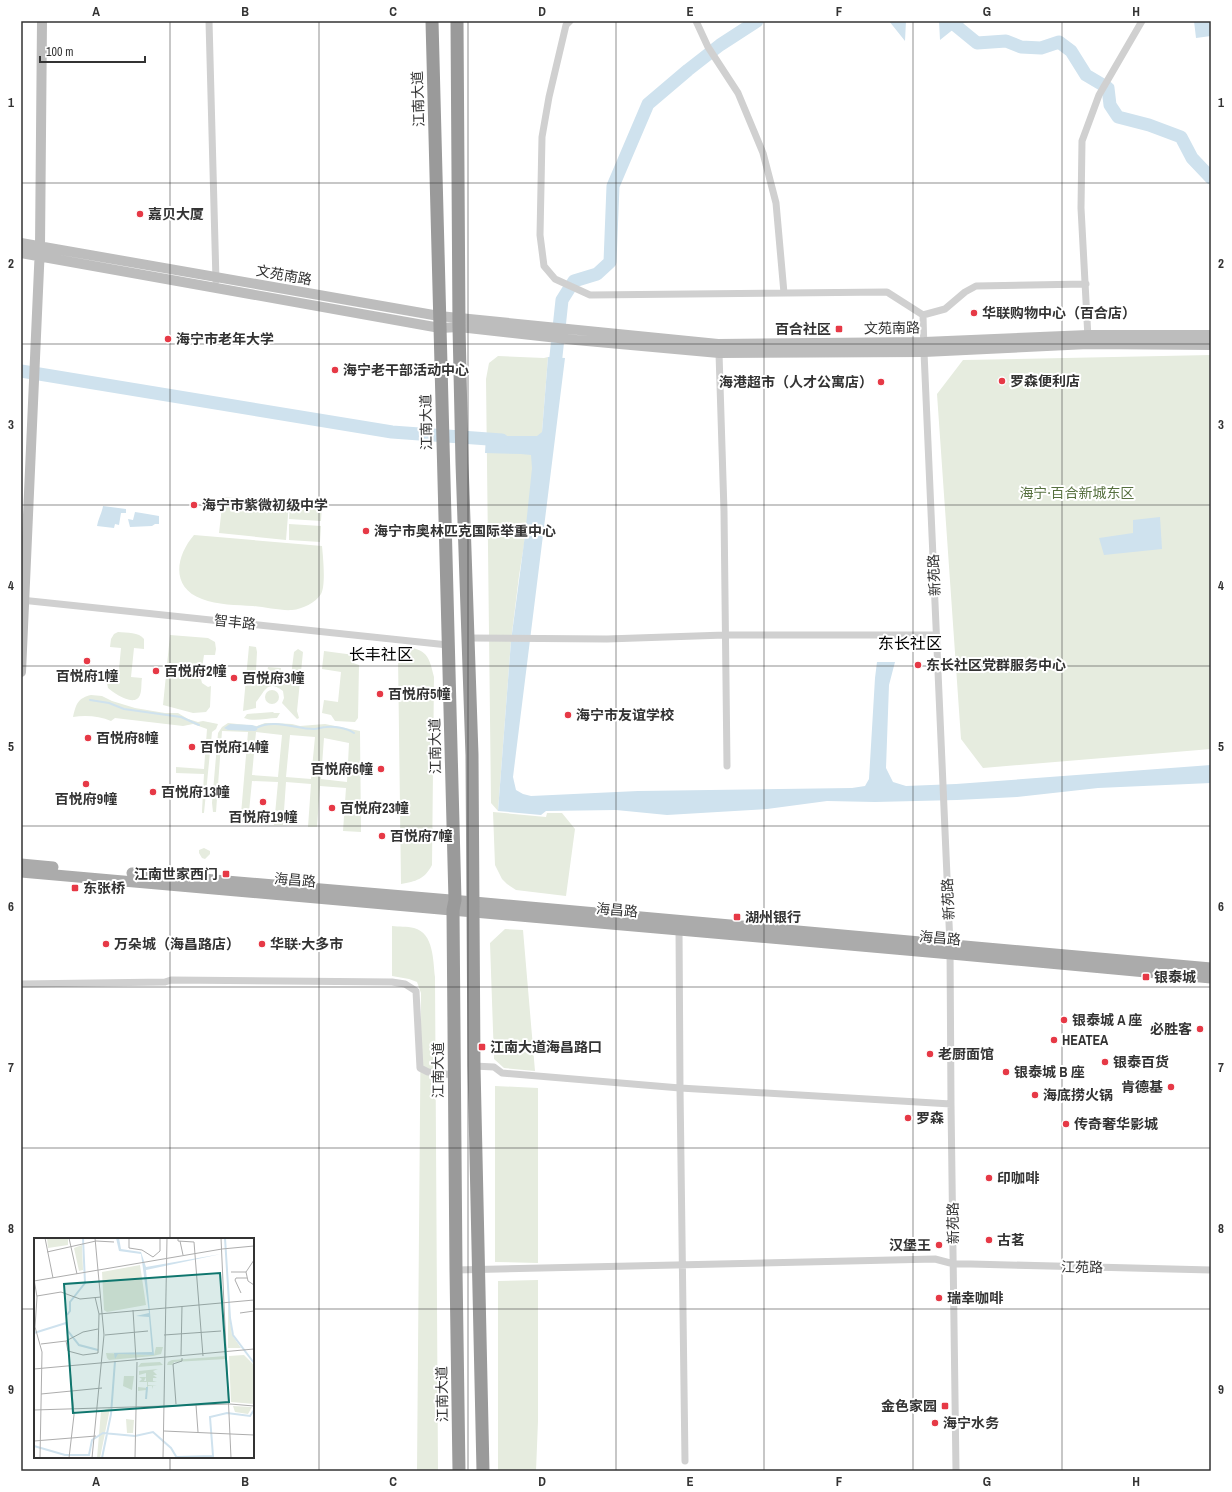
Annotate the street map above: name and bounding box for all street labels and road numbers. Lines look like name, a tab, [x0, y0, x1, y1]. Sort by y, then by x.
street label: 江南大道	[408, 71, 428, 127]
street label: 文苑南路	[255, 261, 313, 289]
street label: 文苑南路	[864, 319, 920, 337]
street label: 江南大道	[417, 394, 435, 450]
street label: 新苑路	[924, 554, 944, 596]
street label: 智丰路	[213, 611, 257, 633]
street label: 江南大道	[426, 718, 444, 774]
street label: 海昌路	[273, 869, 317, 891]
street label: 新苑路	[938, 878, 958, 920]
street label: 海昌路	[595, 899, 639, 921]
street label: 海昌路	[918, 927, 962, 949]
street label: 江南大道	[429, 1042, 447, 1098]
street label: 新苑路	[944, 1202, 962, 1244]
street label: 江苑路	[1061, 1258, 1103, 1276]
street label: 江南大道	[433, 1366, 451, 1422]

